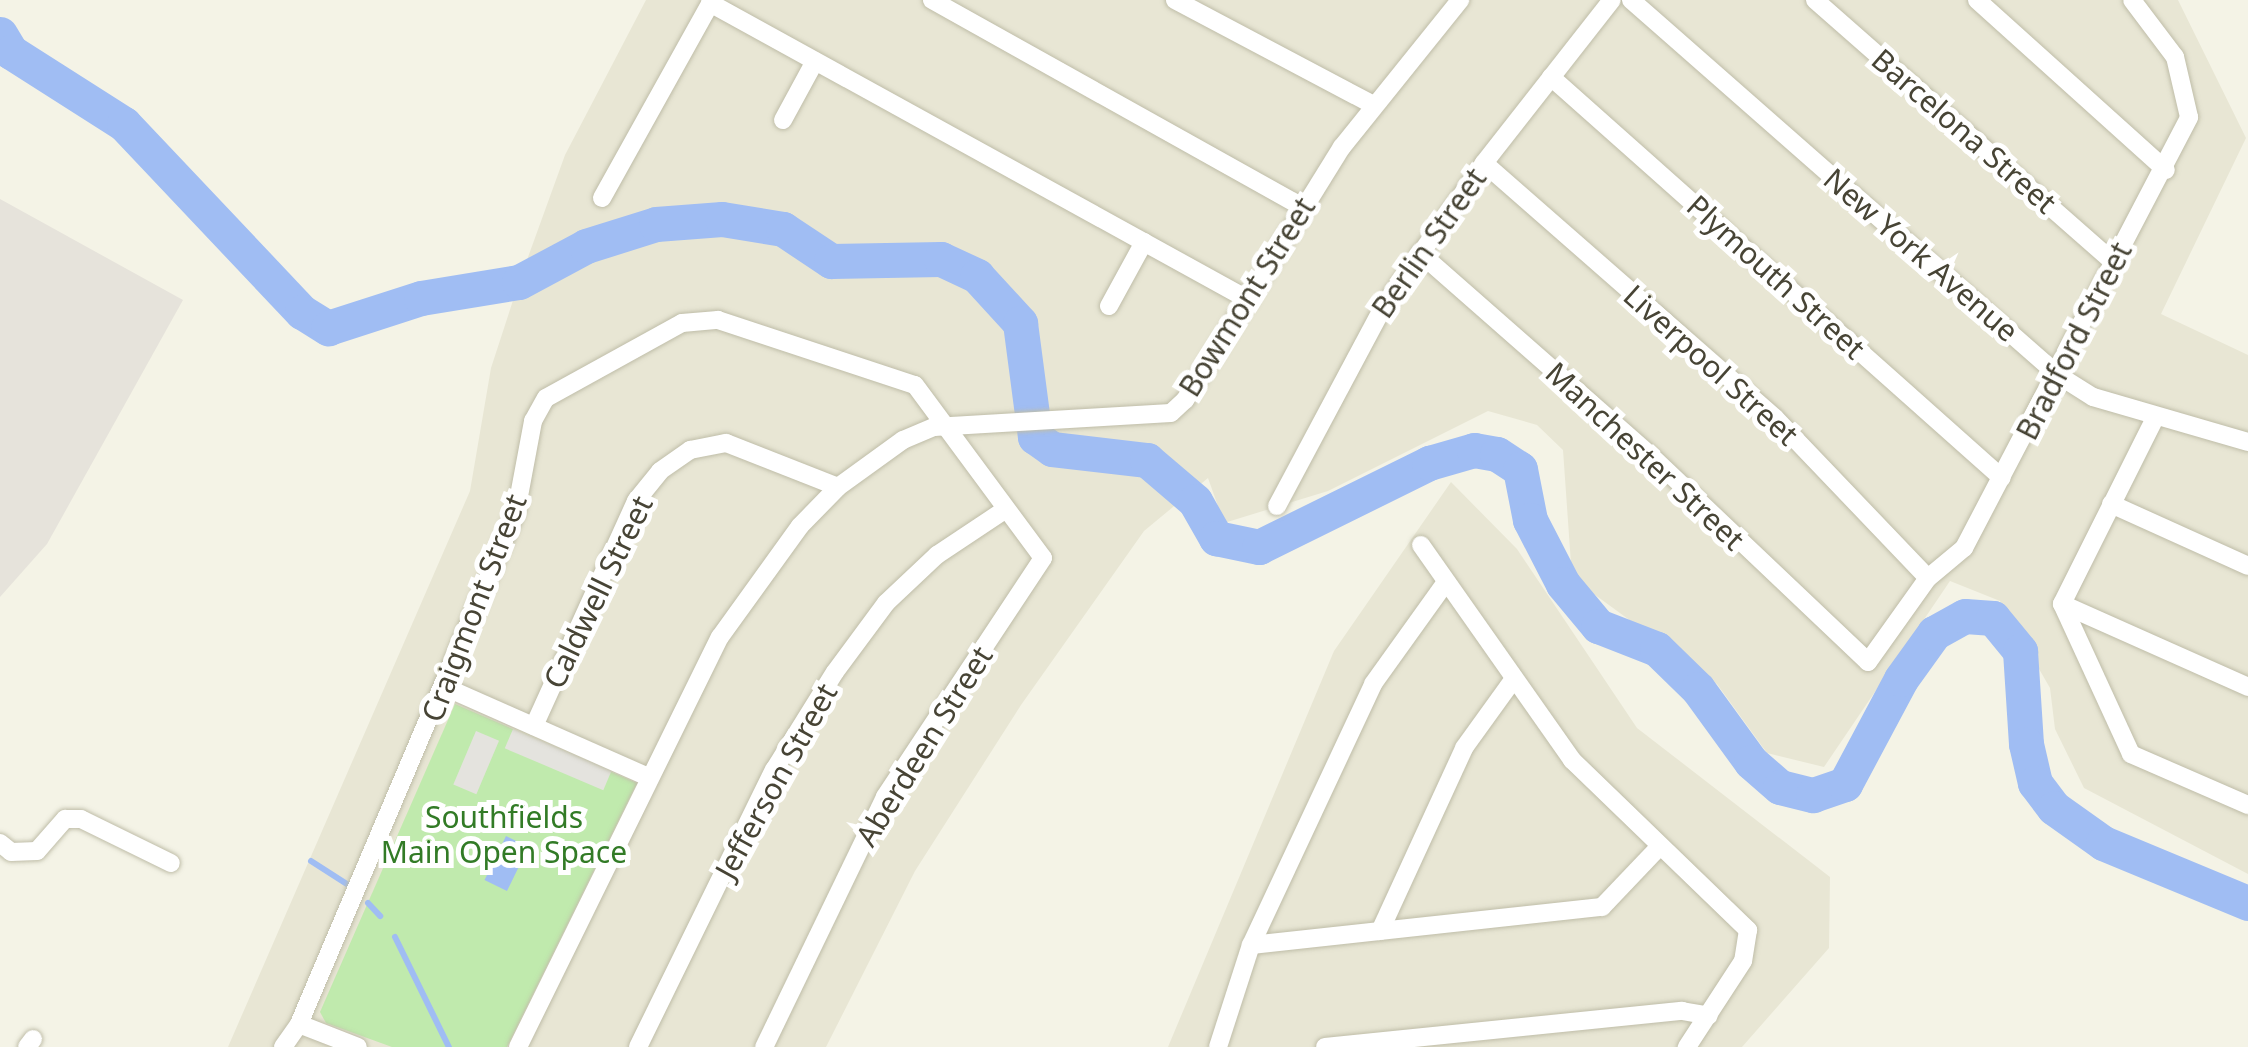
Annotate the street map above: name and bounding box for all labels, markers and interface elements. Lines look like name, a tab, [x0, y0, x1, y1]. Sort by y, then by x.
street label: Barcelona Street	[1865, 41, 2063, 221]
street label: Berlin Street	[1364, 161, 1494, 325]
street label: New York Avenue	[1816, 161, 2026, 349]
street label: Plymouth Street	[1680, 188, 1872, 366]
street label: Bowmont Street	[1171, 191, 1323, 403]
street label: Bradford Street	[2009, 236, 2139, 446]
street label: Liverpool Street	[1616, 277, 1806, 453]
street label: Manchester Street	[1538, 355, 1752, 557]
street label: Craigmont Street	[414, 489, 534, 727]
street label: Caldwell Street	[536, 490, 660, 694]
street label: Aberdeen Street	[848, 639, 1000, 853]
street label: Jefferson Street	[707, 677, 845, 885]
park label: Southfields Main Open Space	[381, 799, 627, 870]

